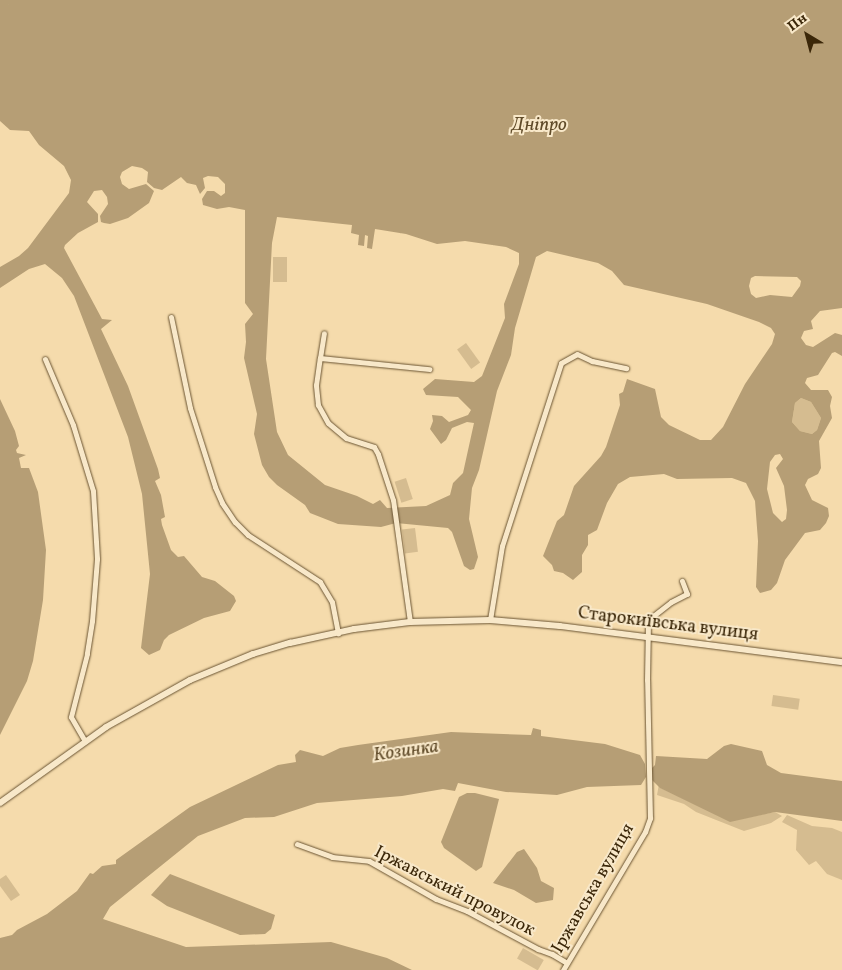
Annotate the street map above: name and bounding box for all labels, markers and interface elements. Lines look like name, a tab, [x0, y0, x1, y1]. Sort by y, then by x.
text: Пн	[784, 9, 811, 36]
north arrow	[782, 10, 832, 60]
water label: Дніпро	[511, 115, 567, 137]
street label: Старокиївська вулиця	[577, 603, 759, 647]
water label: Козинка	[372, 736, 440, 768]
street label: Іржавська вулиця	[548, 820, 640, 958]
street label: Іржавський провулок	[370, 842, 538, 942]

